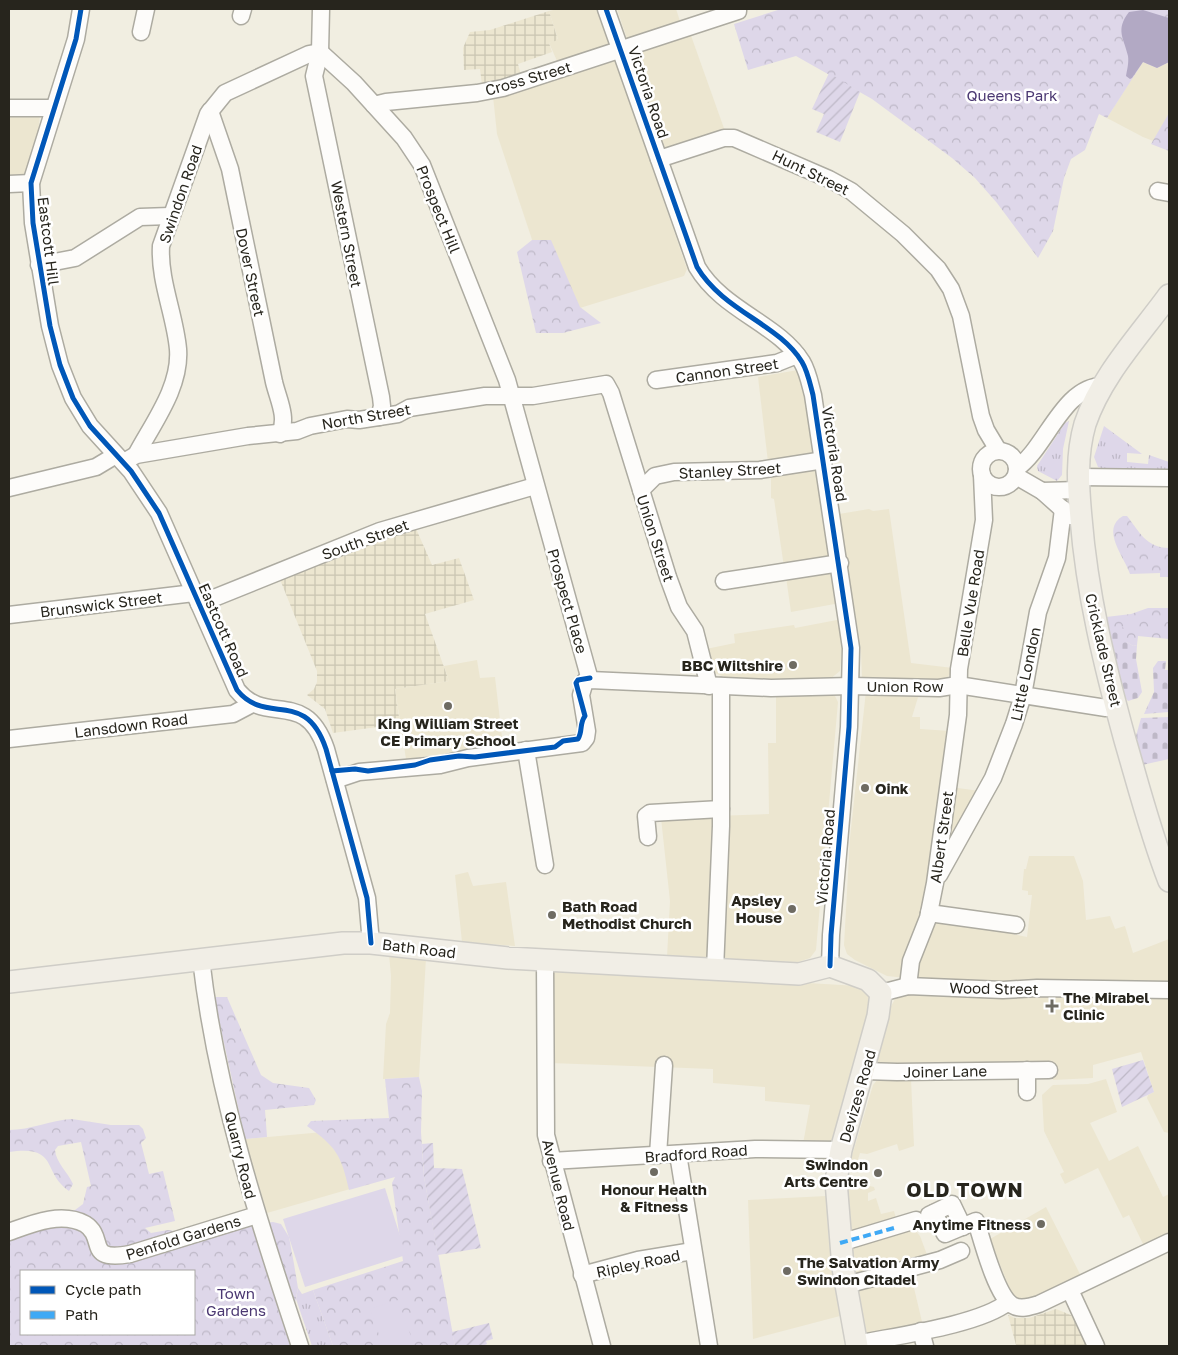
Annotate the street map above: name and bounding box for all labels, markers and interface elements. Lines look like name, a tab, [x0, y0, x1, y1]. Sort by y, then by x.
street label: Victoria Road	[625, 44, 673, 140]
street label: Cross Street	[483, 57, 573, 99]
park label: Queens Park	[967, 86, 1058, 104]
street label: Swindon Road	[155, 142, 205, 246]
street label: Hunt Street	[769, 146, 853, 198]
street label: Prospect Hill	[413, 162, 465, 256]
street label: Western Street	[328, 179, 366, 289]
street label: Eastcott Hill	[35, 196, 63, 287]
street label: Dover Street	[233, 226, 269, 318]
street label: Cannon Street	[674, 354, 780, 386]
street label: North Street	[320, 399, 412, 433]
street label: Victoria Road	[819, 405, 851, 503]
street label: Stanley Street	[678, 458, 782, 482]
street label: Union Street	[633, 492, 679, 584]
street label: South Street	[319, 515, 411, 563]
street label: Prospect Place	[544, 546, 592, 656]
street label: Belle Vue Road	[953, 548, 987, 658]
street label: Eastcott Road	[195, 580, 253, 680]
street label: Brunswick Street	[39, 588, 163, 620]
street label: Cricklade Street	[1082, 591, 1126, 709]
street label: Little London	[1006, 625, 1044, 723]
place label: BBC Wiltshire	[682, 656, 783, 674]
marker: BBC Wiltshire	[787, 659, 799, 671]
street label: Union Row	[866, 677, 944, 695]
marker: King William Street CE Primary School	[442, 700, 454, 712]
street label: Lansdown Road	[73, 709, 189, 741]
place label: King William Street CE Primary School	[377, 714, 519, 749]
place label: Oink	[875, 779, 909, 797]
marker: Oink	[859, 782, 871, 794]
street label: Albert Street	[926, 790, 956, 884]
street label: Victoria Road	[812, 808, 838, 906]
place label: Apsley House	[731, 891, 782, 926]
place label: Bath Road Methodist Church	[562, 897, 692, 932]
marker: Apsley House	[786, 903, 798, 915]
marker: Bath Road Methodist Church	[546, 909, 558, 921]
street label: Bath Road	[381, 935, 457, 961]
street label: Wood Street	[949, 978, 1039, 998]
place label: The Mirabel Clinic	[1063, 988, 1149, 1023]
marker: The Mirabel Clinic	[1045, 999, 1059, 1013]
street label: Devizes Road	[835, 1047, 879, 1145]
street label: Joiner Lane	[903, 1061, 987, 1081]
street label: Quarry Road	[221, 1109, 261, 1201]
street label: Avenue Road	[539, 1137, 579, 1233]
street label: Bradford Road	[644, 1140, 748, 1166]
place label: Swindon Arts Centre	[784, 1155, 868, 1190]
marker: Honour Health & Fitness	[648, 1166, 660, 1178]
marker: Swindon Arts Centre	[872, 1167, 884, 1179]
district label: OLD TOWN	[906, 1177, 1024, 1201]
place label: Honour Health & Fitness	[601, 1180, 707, 1215]
street label: Penfold Gardens	[123, 1211, 243, 1263]
place label: Anytime Fitness	[913, 1215, 1031, 1233]
marker: Anytime Fitness	[1035, 1218, 1047, 1230]
street label: Ripley Road	[594, 1245, 682, 1281]
place label: The Salvation Army Swindon Citadel	[797, 1253, 939, 1288]
marker: The Salvation Army Swindon Citadel	[781, 1265, 793, 1277]
legend	[20, 1270, 195, 1335]
text: Cycle path	[65, 1280, 141, 1298]
park label: Town Gardens	[206, 1284, 266, 1319]
text: Path	[65, 1305, 98, 1323]

